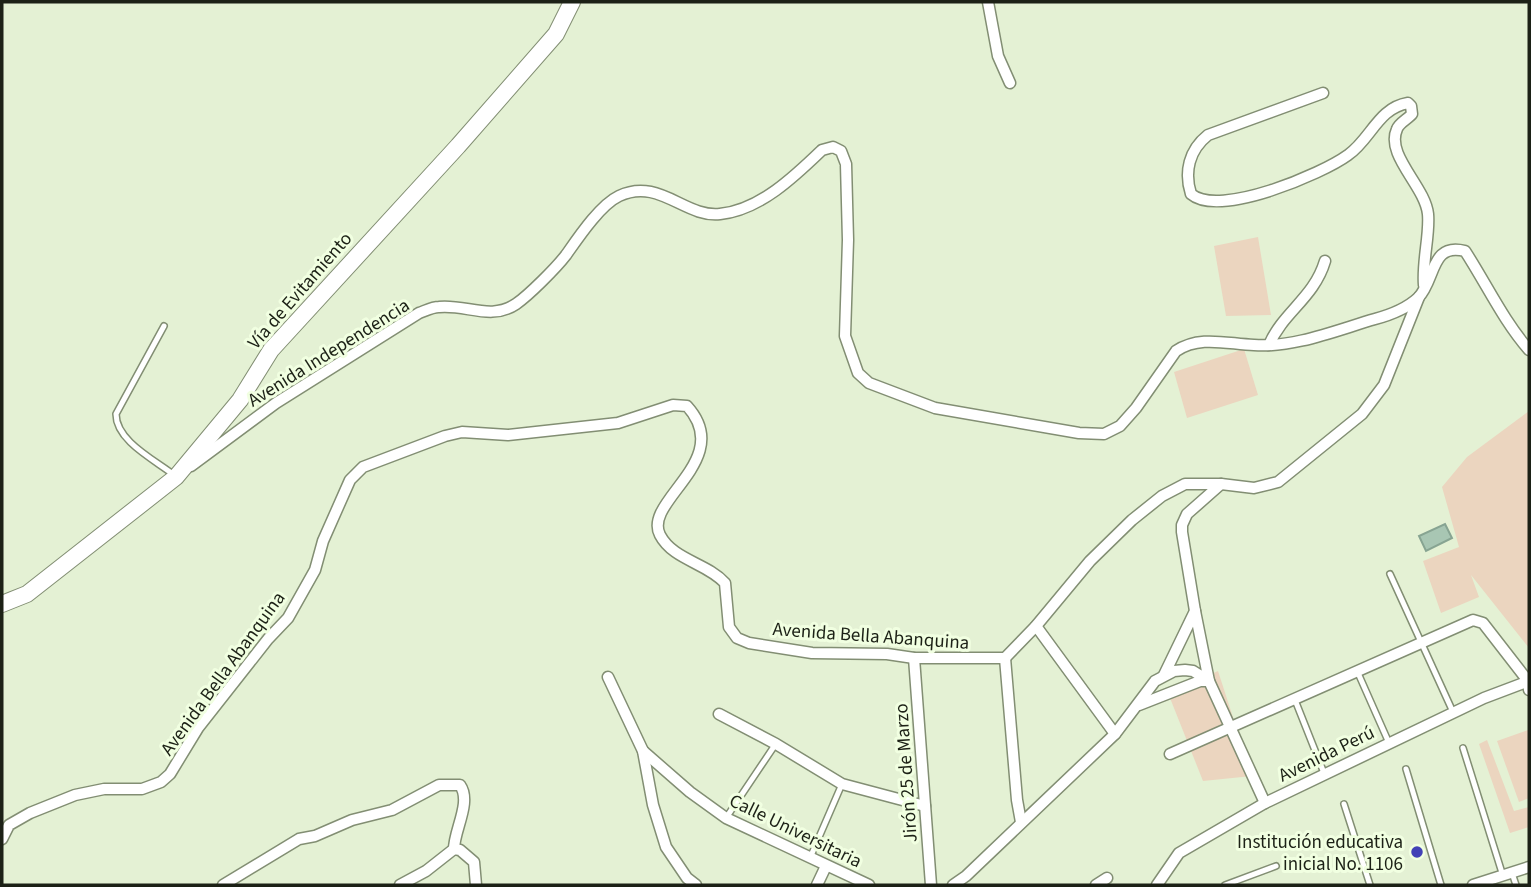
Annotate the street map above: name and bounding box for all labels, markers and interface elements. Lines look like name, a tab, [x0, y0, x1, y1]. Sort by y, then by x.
street label: Vía de Evitamiento	[242, 226, 359, 356]
street label: Avenida Independencia	[243, 292, 415, 414]
street label: Avenida Bella Abanquina	[154, 586, 292, 762]
street label: Avenida Bella Abanquina	[772, 616, 970, 657]
street label: Jirón 25 de Marzo	[888, 703, 925, 843]
street label: Avenida Perú	[1274, 719, 1379, 789]
street label: Calle Universitaria	[724, 788, 866, 875]
place label: Institución educativa inicial No. 1106	[1237, 829, 1403, 878]
marker: Institución educativa inicial No. 1106	[1409, 844, 1425, 860]

